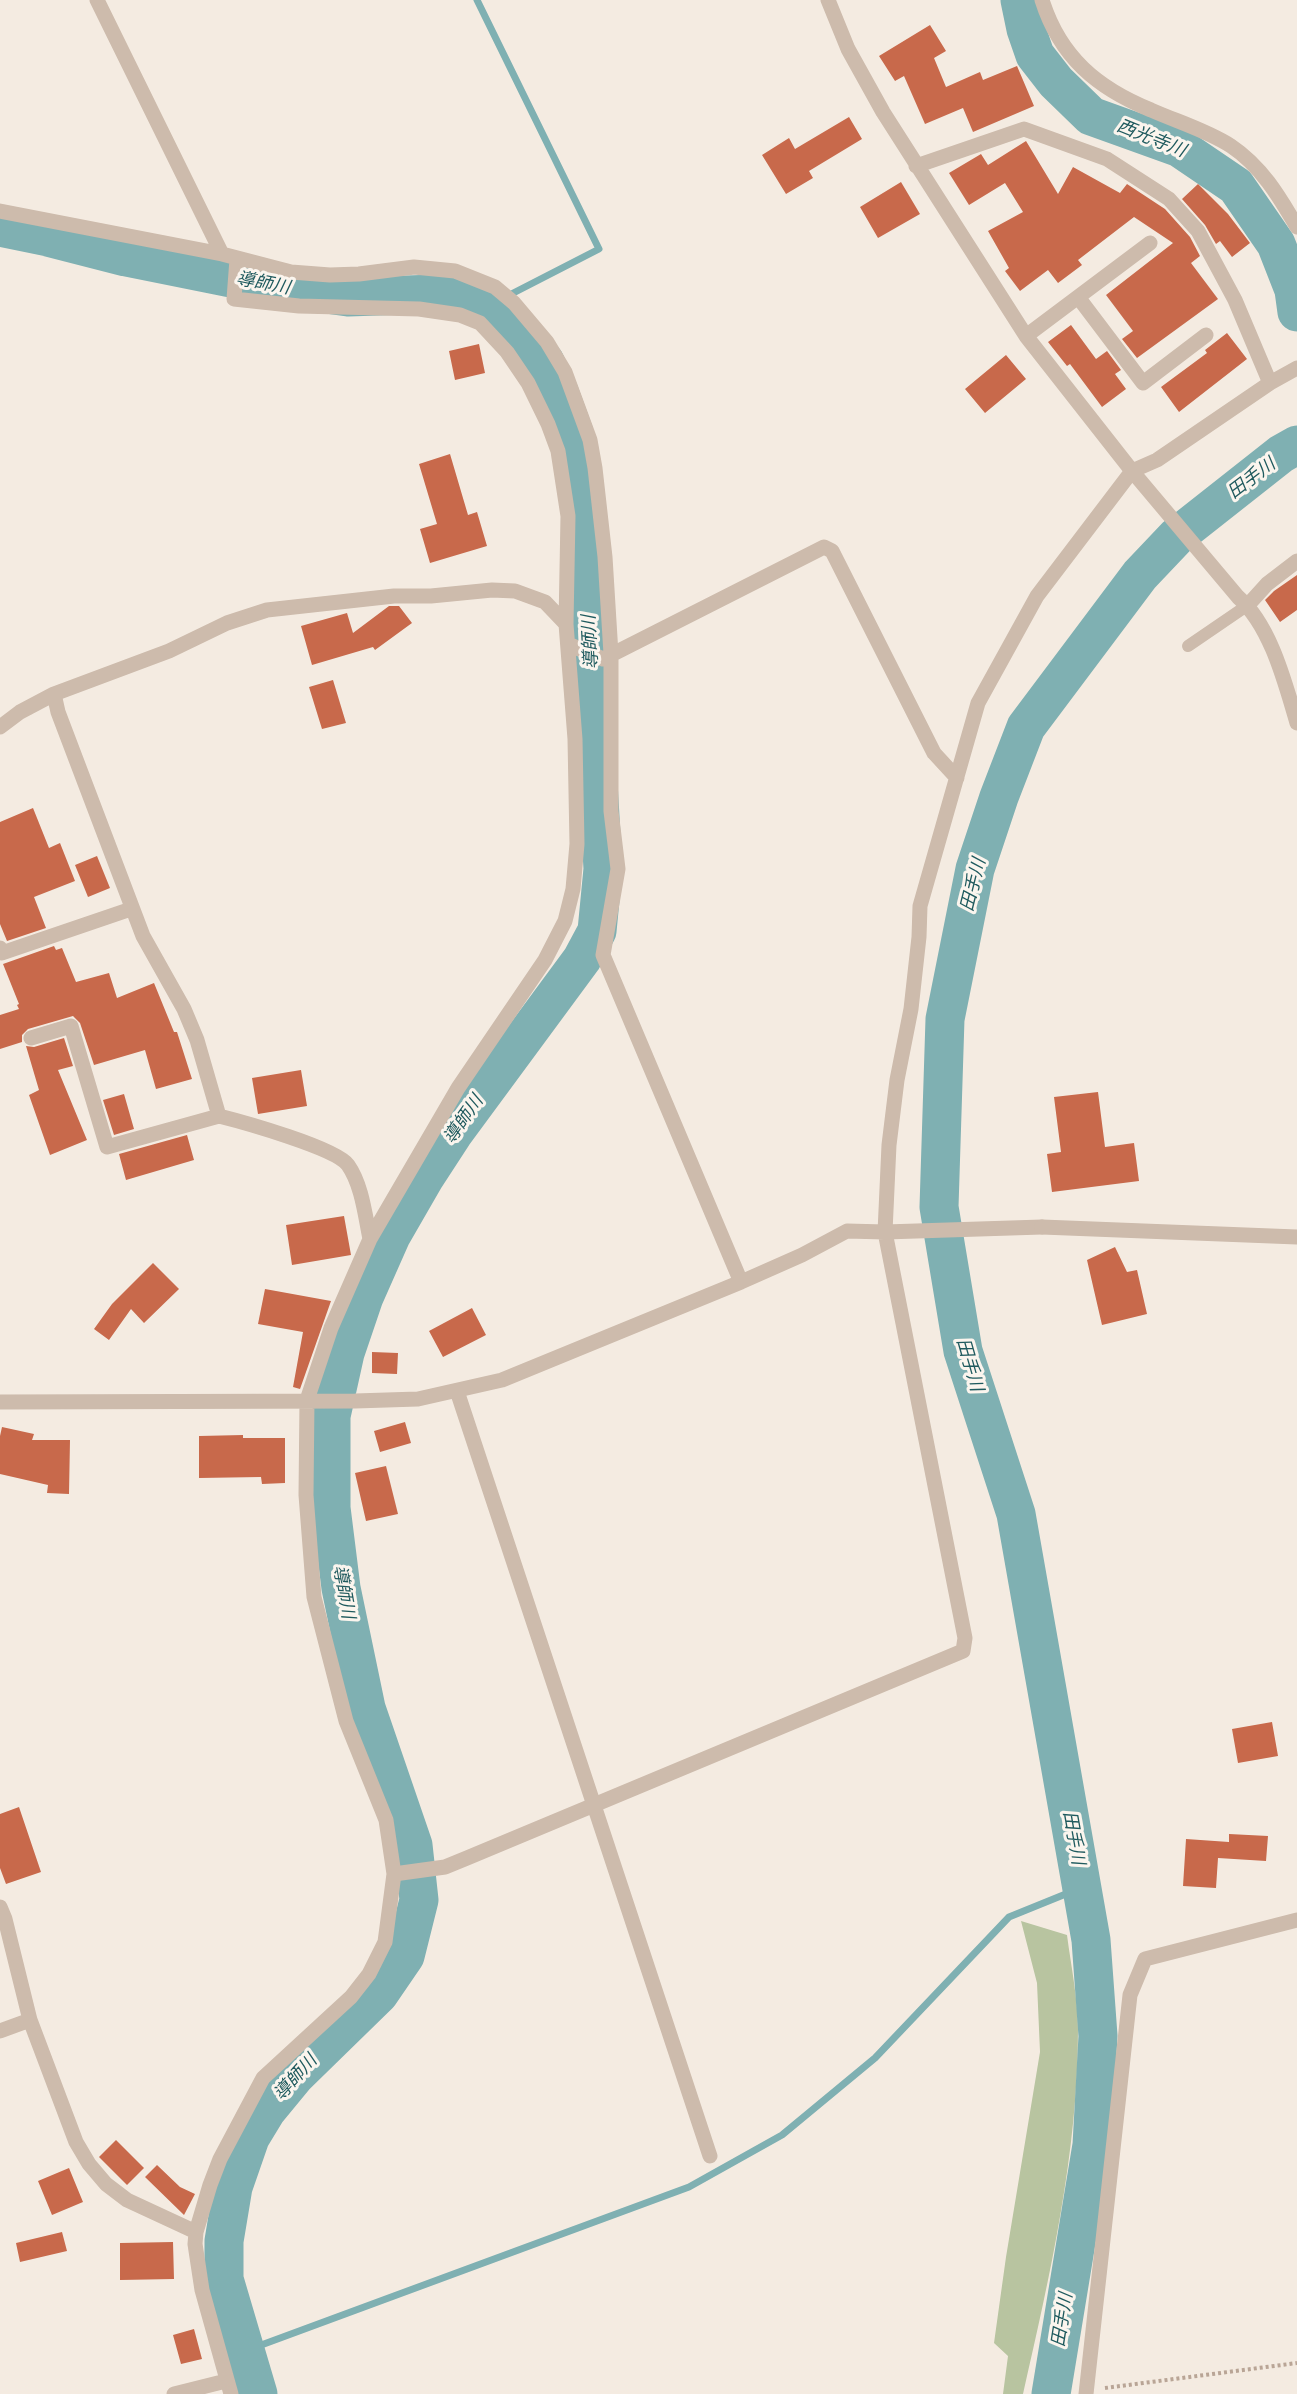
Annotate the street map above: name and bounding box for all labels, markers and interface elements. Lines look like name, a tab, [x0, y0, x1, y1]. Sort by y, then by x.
water label: 西光寺川	[1114, 116, 1188, 162]
water label: 導師川	[234, 268, 292, 300]
water label: 田手川	[1224, 454, 1280, 504]
water label: 導師川	[579, 614, 603, 670]
water label: 田手川	[957, 856, 991, 914]
water label: 導師川	[440, 1092, 488, 1148]
water label: 田手川	[951, 1336, 987, 1394]
water label: 導師川	[328, 1564, 358, 1620]
water label: 田手川	[1058, 1810, 1088, 1866]
water label: 導師川	[270, 2051, 322, 2105]
water label: 田手川	[1048, 2292, 1078, 2348]

